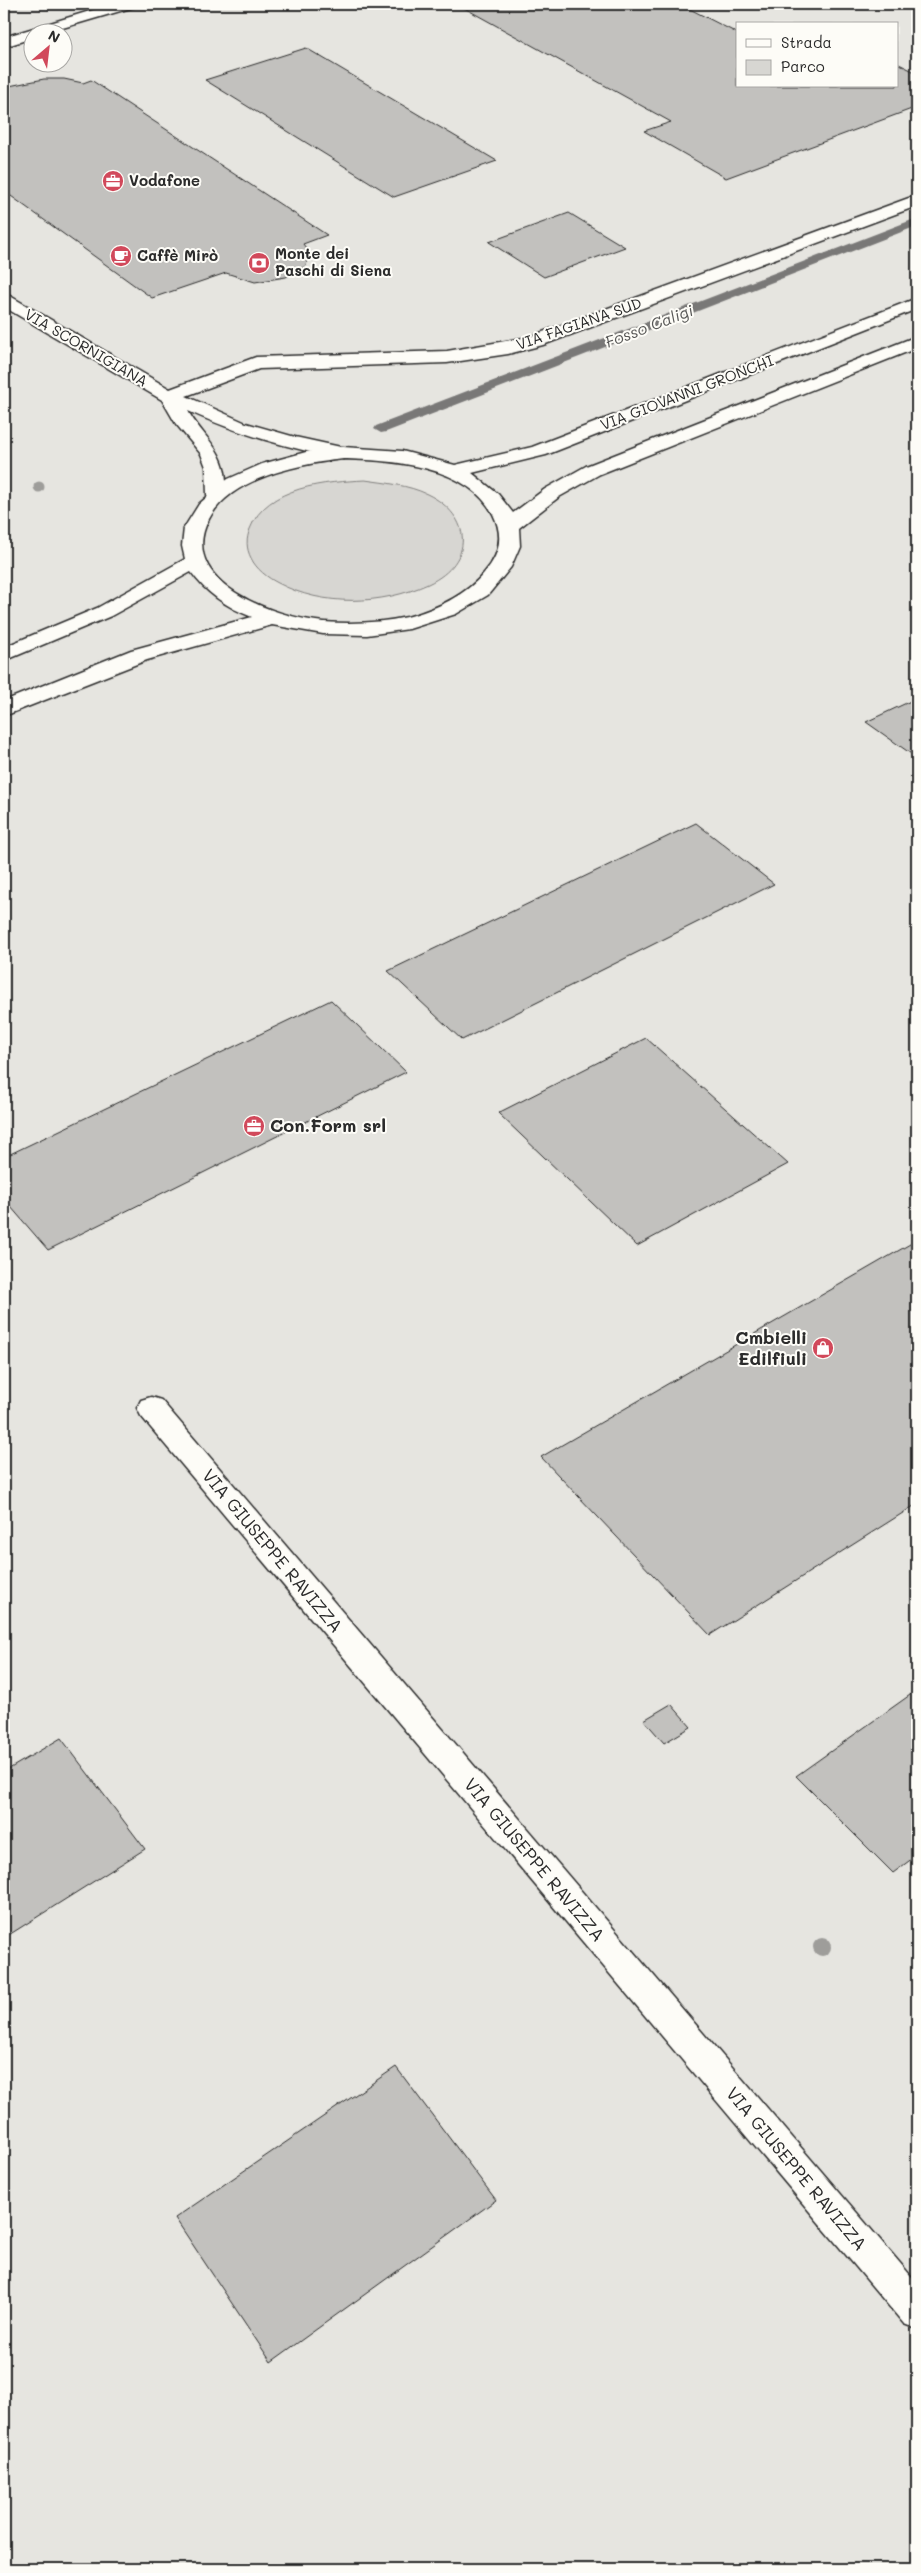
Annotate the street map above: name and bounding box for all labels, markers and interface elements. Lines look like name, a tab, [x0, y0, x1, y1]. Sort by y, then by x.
north arrow	[22, 22, 72, 72]
legend	[736, 22, 898, 88]
text: N	[45, 25, 63, 47]
text: Strada	[781, 32, 832, 52]
text: Parco	[781, 56, 825, 76]
office icon: Vodafone	[101, 169, 125, 193]
place label: Vodafone	[129, 170, 200, 190]
place label: Monte dei Paschi di Siena	[275, 243, 391, 280]
cafe icon: Caffè Mirò	[109, 244, 133, 268]
place label: Caffè Mirò	[137, 245, 218, 265]
bank icon: Monte dei Paschi di Siena	[247, 251, 271, 275]
street label: VIA FAGIANA SUD	[513, 292, 644, 354]
water label: Fosso Caligi	[602, 299, 696, 352]
street label: VIA SCORNIGIANA	[21, 304, 152, 391]
street label: VIA GIOVANNI GRONCHI	[597, 350, 776, 434]
place label: Con.Form srl	[270, 1113, 386, 1137]
office icon: Con.Form srl	[242, 1114, 266, 1138]
place label: Cmbielli Edilfiuli	[735, 1325, 807, 1370]
shop icon: Cmbielli Edilfiuli	[811, 1336, 835, 1360]
street label: VIA GIUSEPPE RAVIZZA	[197, 1463, 348, 1637]
street label: VIA GIUSEPPE RAVIZZA	[459, 1772, 610, 1946]
street label: VIA GIUSEPPE RAVIZZA	[721, 2081, 872, 2255]

